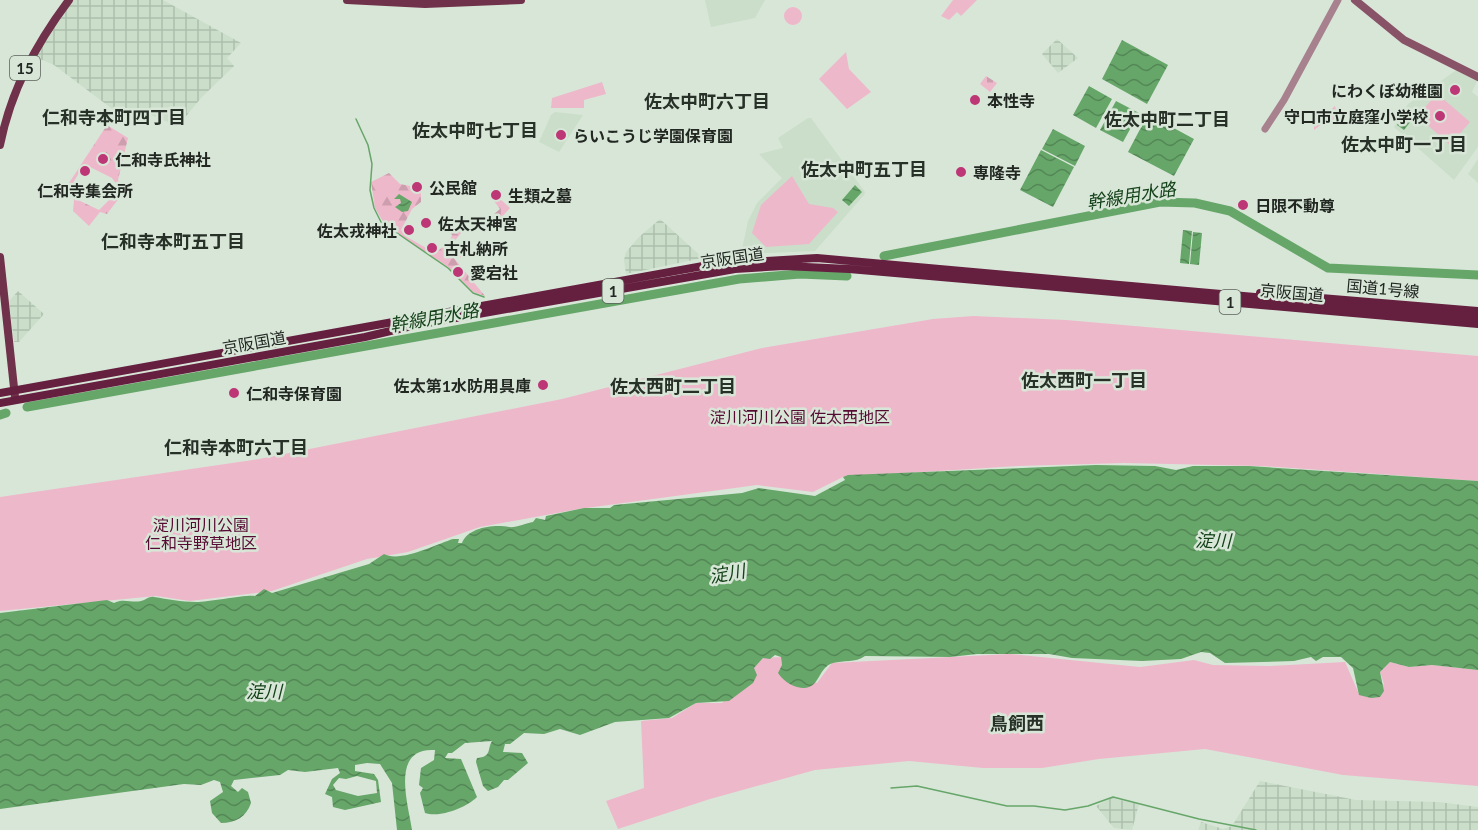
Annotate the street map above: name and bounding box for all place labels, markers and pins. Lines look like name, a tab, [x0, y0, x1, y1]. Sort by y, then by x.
place label: にわくぼ幼稚園	[1331, 81, 1443, 100]
marker: にわくぼ幼稚園	[1448, 83, 1462, 97]
place label: 本性寺	[987, 91, 1035, 110]
marker: 本性寺	[968, 93, 982, 107]
place label: 守口市立庭窪小学校	[1284, 107, 1428, 126]
marker: 守口市立庭窪小学校	[1433, 109, 1447, 123]
place label: らいこうじ学園保育園	[573, 126, 733, 145]
marker: らいこうじ学園保育園	[554, 128, 568, 142]
place label: 仁和寺氏神社	[115, 150, 211, 169]
marker: 仁和寺氏神社	[96, 152, 110, 166]
place label: 専隆寺	[973, 163, 1021, 182]
marker: 仁和寺集会所	[78, 164, 92, 178]
marker: 専隆寺	[954, 165, 968, 179]
place label: 公民館	[429, 178, 477, 197]
marker: 公民館	[410, 180, 424, 194]
place label: 仁和寺集会所	[37, 181, 133, 200]
place label: 生類之墓	[508, 186, 572, 205]
marker: 生類之墓	[489, 188, 503, 202]
place label: 日限不動尊	[1255, 196, 1335, 215]
marker: 日限不動尊	[1236, 198, 1250, 212]
place label: 佐太天神宮	[437, 214, 518, 233]
marker: 佐太天神宮	[419, 216, 433, 230]
place label: 佐太戎神社	[316, 221, 397, 240]
marker: 佐太戎神社	[402, 223, 416, 237]
place label: 古札納所	[444, 239, 508, 258]
marker: 古札納所	[425, 241, 439, 255]
place label: 愛宕社	[470, 263, 518, 282]
marker: 愛宕社	[451, 265, 465, 279]
place label: 佐太第1水防用具庫	[393, 376, 531, 395]
marker: 佐太第1水防用具庫	[536, 378, 550, 392]
place label: 仁和寺保育園	[246, 384, 342, 403]
marker: 仁和寺保育園	[227, 386, 241, 400]

